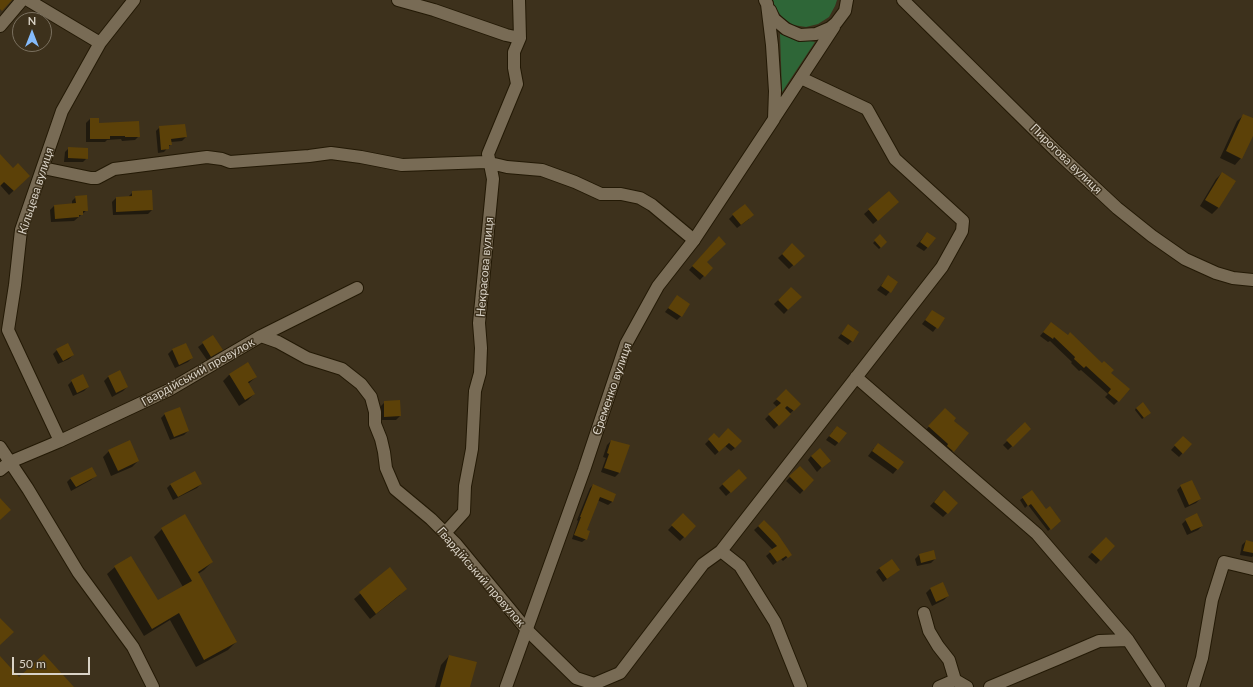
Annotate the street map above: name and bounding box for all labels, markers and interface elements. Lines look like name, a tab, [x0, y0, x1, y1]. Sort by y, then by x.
north arrow	[12, 12, 52, 52]
text: N	[28, 14, 36, 27]
street label: Пирогова вулиця	[1027, 121, 1105, 197]
street label: Кільцева вулиця	[15, 146, 57, 236]
street label: Некрасова вулиця	[473, 216, 497, 318]
street label: Гвардійський провулок	[139, 335, 257, 409]
street label: Єременко вулиця	[589, 341, 635, 437]
street label: Гвардійський провулок	[434, 524, 528, 630]
scale bar	[14, 649, 92, 675]
text: 50 m	[19, 656, 46, 671]

